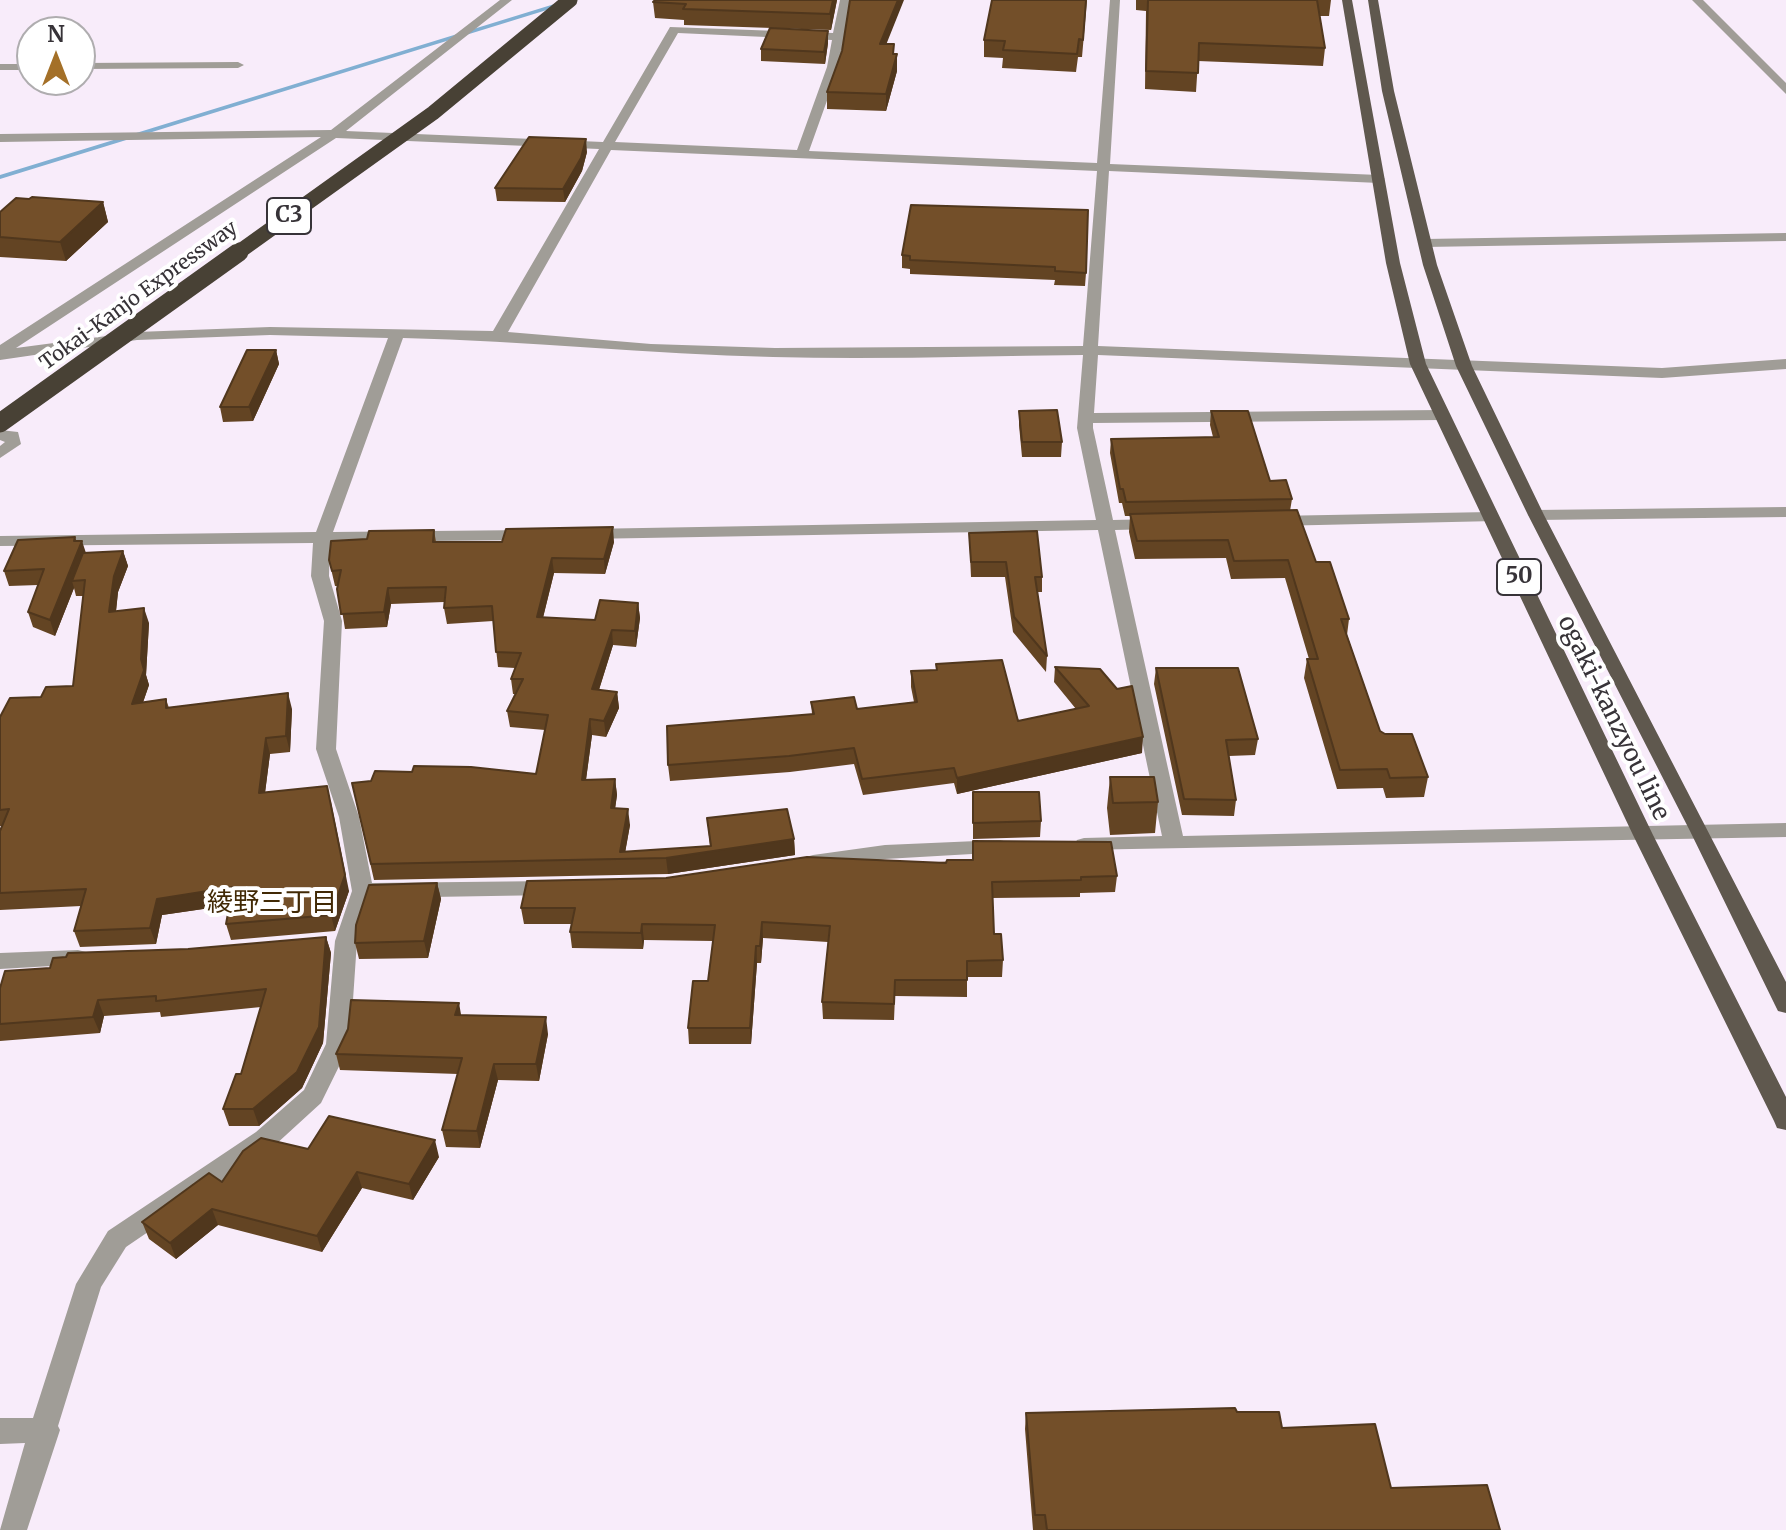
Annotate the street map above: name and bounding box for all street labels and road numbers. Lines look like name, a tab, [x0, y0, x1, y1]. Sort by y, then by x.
road number: C3	[267, 198, 311, 234]
street label: Tokai-Kanjo Expressway	[36, 216, 242, 376]
road number: 50	[1497, 559, 1541, 595]
street label: ogaki-kanzyou line	[1551, 611, 1675, 825]

